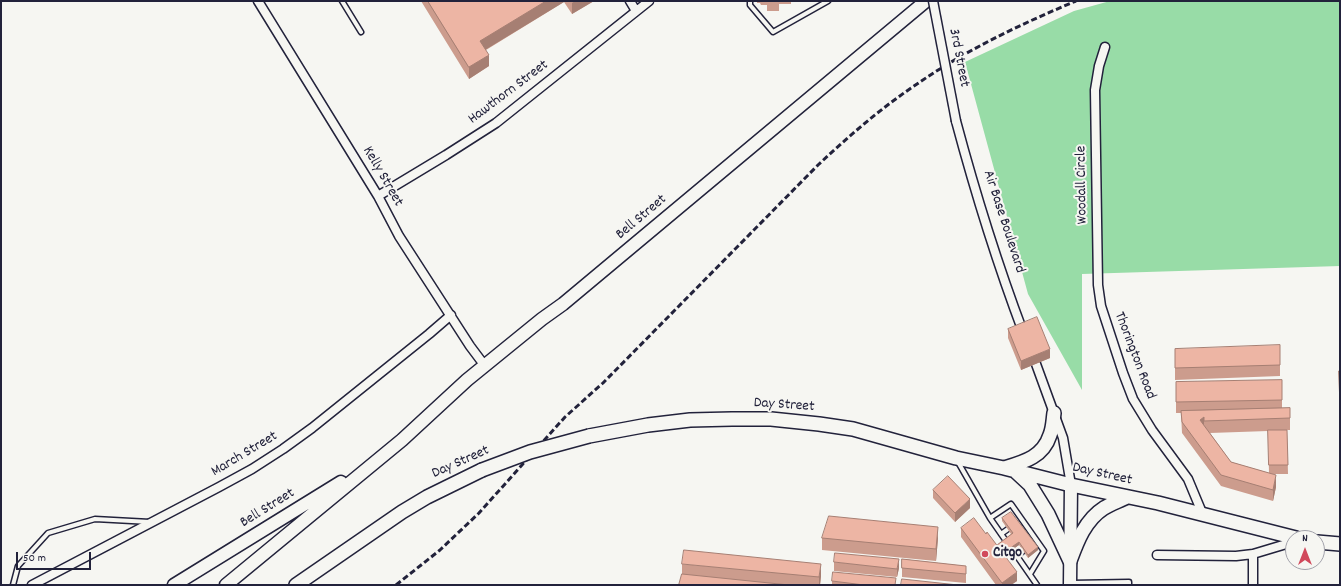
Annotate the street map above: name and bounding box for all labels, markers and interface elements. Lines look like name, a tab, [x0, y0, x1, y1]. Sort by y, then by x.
street label: 3rd Street	[944, 27, 972, 89]
street label: Hawthorn Street	[465, 57, 553, 129]
street label: Kelly Street	[358, 144, 406, 210]
street label: Woodall Circle	[1073, 146, 1093, 224]
street label: Air Base Boulevard	[978, 168, 1028, 276]
street label: Bell Street	[613, 192, 671, 244]
street label: Thorington Road	[1109, 310, 1159, 402]
street label: Day Street	[753, 395, 815, 417]
street label: March Street	[209, 428, 281, 482]
street label: Day Street	[430, 442, 492, 484]
street label: Day Street	[1070, 459, 1134, 491]
street label: Bell Street	[237, 485, 299, 533]
north arrow	[1285, 530, 1325, 570]
text: N	[1302, 531, 1308, 547]
scale bar	[18, 544, 93, 570]
place label: Citgo	[993, 545, 1022, 563]
marker: Citgo	[980, 549, 990, 559]
text: 50 m	[23, 550, 46, 567]

